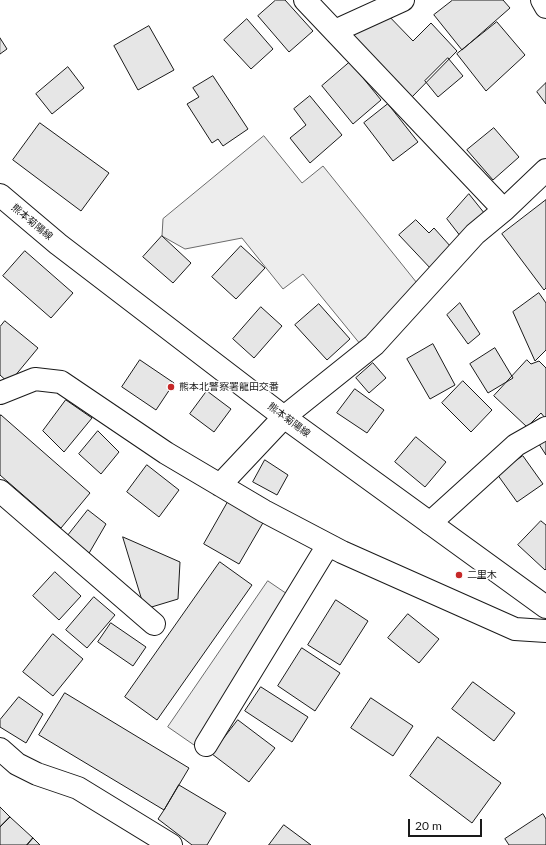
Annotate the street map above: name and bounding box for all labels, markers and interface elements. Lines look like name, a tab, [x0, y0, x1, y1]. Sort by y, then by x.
street label: 熊本菊陽線	[9, 201, 55, 243]
place label: 熊本北警察署龍田交番	[179, 381, 279, 393]
marker: 熊本北警察署龍田交番	[166, 382, 176, 392]
street label: 熊本菊陽線	[265, 400, 313, 440]
place label: 二里木	[467, 569, 497, 581]
marker: 二里木	[454, 570, 464, 580]
scale bar	[410, 811, 484, 837]
text: 20 m	[415, 818, 442, 833]

